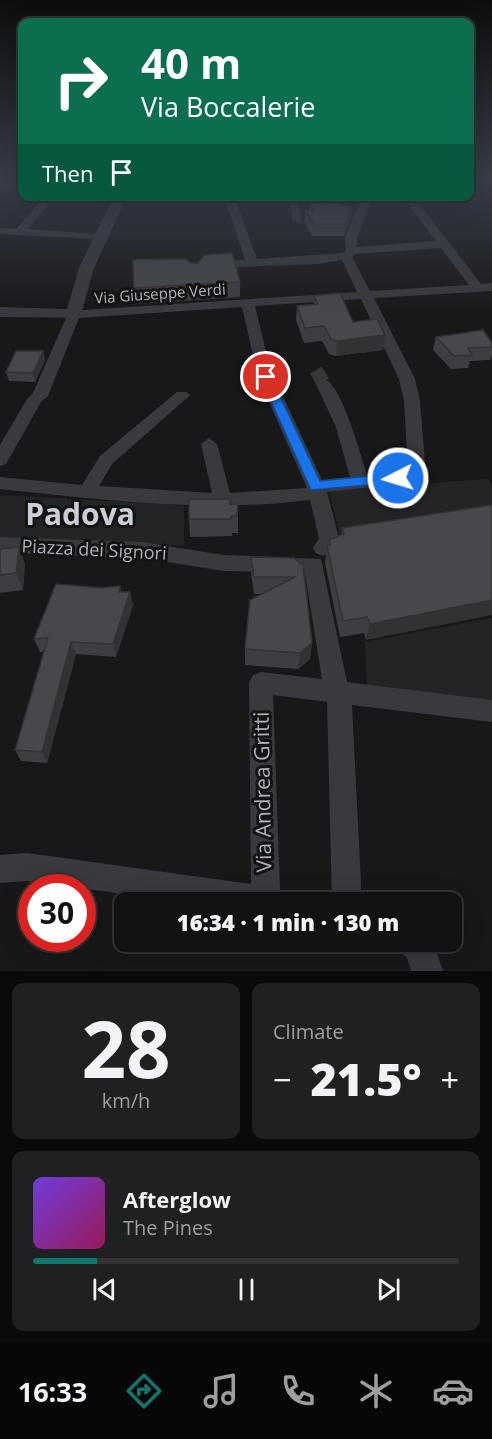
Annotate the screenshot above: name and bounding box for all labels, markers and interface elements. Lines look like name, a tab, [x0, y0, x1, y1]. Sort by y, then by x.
text: 40 m	[141, 34, 241, 91]
icon: right	[42, 42, 120, 120]
text: Via Boccalerie	[141, 88, 315, 125]
icon: arrive	[105, 156, 138, 189]
text: Then	[42, 158, 93, 188]
street label: Via Giuseppe Verdi	[94, 278, 226, 308]
pin	[240, 351, 291, 402]
icon: arrive	[249, 360, 282, 393]
position arrow	[366, 446, 430, 510]
district label: Padova	[25, 493, 135, 534]
street label: Piazza dei Signori	[21, 533, 167, 565]
street label: Via Andrea Gritti	[247, 711, 277, 873]
speed limit sign: 30	[18, 874, 96, 952]
text: 16:34 · 1 min · 130 m	[177, 907, 399, 937]
text: 28	[81, 995, 171, 1101]
text: Climate	[273, 1018, 344, 1045]
text: 21.5°	[310, 1048, 422, 1109]
text: −	[273, 1057, 292, 1102]
text: +	[440, 1057, 459, 1102]
text: km/h	[102, 1087, 150, 1114]
text: Afterglow	[123, 1184, 231, 1214]
text: The Pines	[123, 1214, 213, 1241]
icon: previous	[88, 1273, 121, 1306]
icon: pause	[230, 1273, 263, 1306]
icon: next	[372, 1273, 405, 1306]
icon: directions	[123, 1370, 165, 1412]
icon: music	[200, 1370, 242, 1412]
icon: phone	[277, 1370, 319, 1412]
icon: climate	[355, 1370, 397, 1412]
icon: car	[432, 1370, 474, 1412]
text: 16:33	[18, 1373, 87, 1410]

